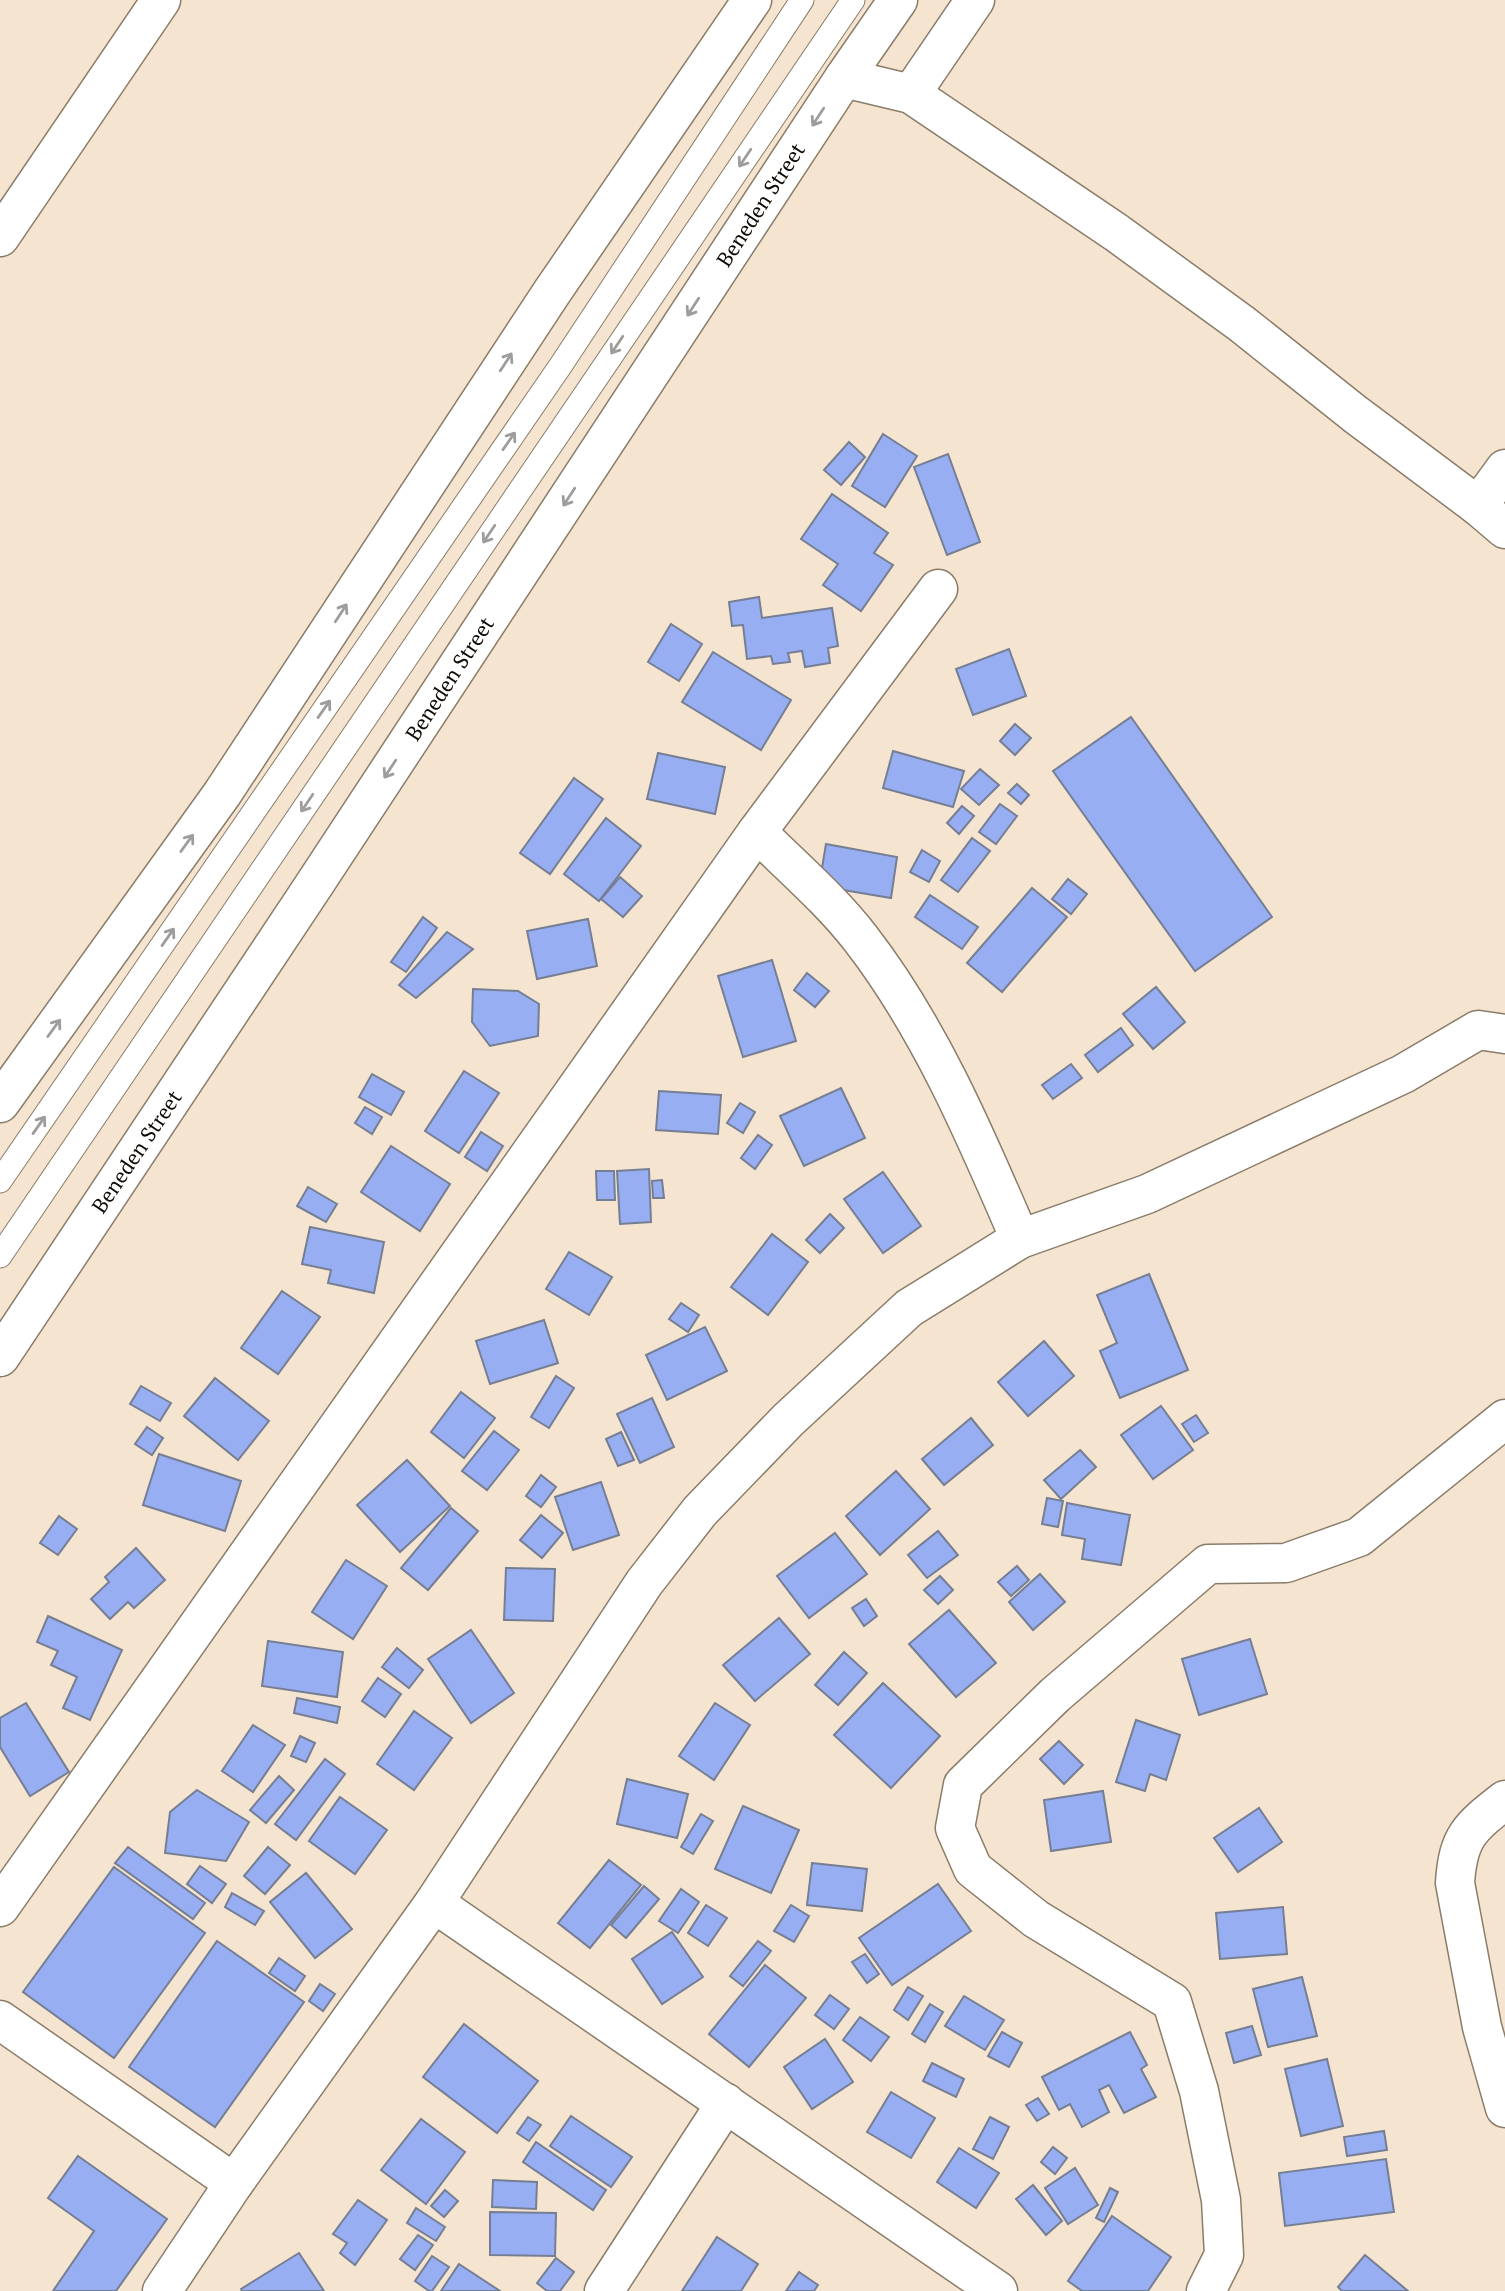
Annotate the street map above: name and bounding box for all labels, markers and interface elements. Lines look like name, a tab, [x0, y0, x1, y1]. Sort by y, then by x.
one-way arrow	[811, 107, 825, 126]
street label: Beneden Street	[710, 137, 811, 272]
one-way arrow	[738, 147, 752, 167]
one-way arrow	[686, 297, 701, 316]
one-way arrow	[610, 335, 624, 355]
one-way arrow	[499, 352, 513, 372]
one-way arrow	[502, 432, 516, 451]
one-way arrow	[561, 487, 575, 507]
one-way arrow	[482, 524, 497, 543]
one-way arrow	[333, 604, 348, 623]
street label: Beneden Street	[399, 611, 500, 746]
one-way arrow	[317, 700, 331, 720]
one-way arrow	[383, 759, 397, 779]
one-way arrow	[300, 793, 314, 812]
one-way arrow	[180, 834, 194, 853]
one-way arrow	[160, 928, 175, 947]
one-way arrow	[47, 1019, 61, 1038]
street label: Beneden Street	[85, 1084, 188, 1218]
one-way arrow	[32, 1116, 46, 1135]

